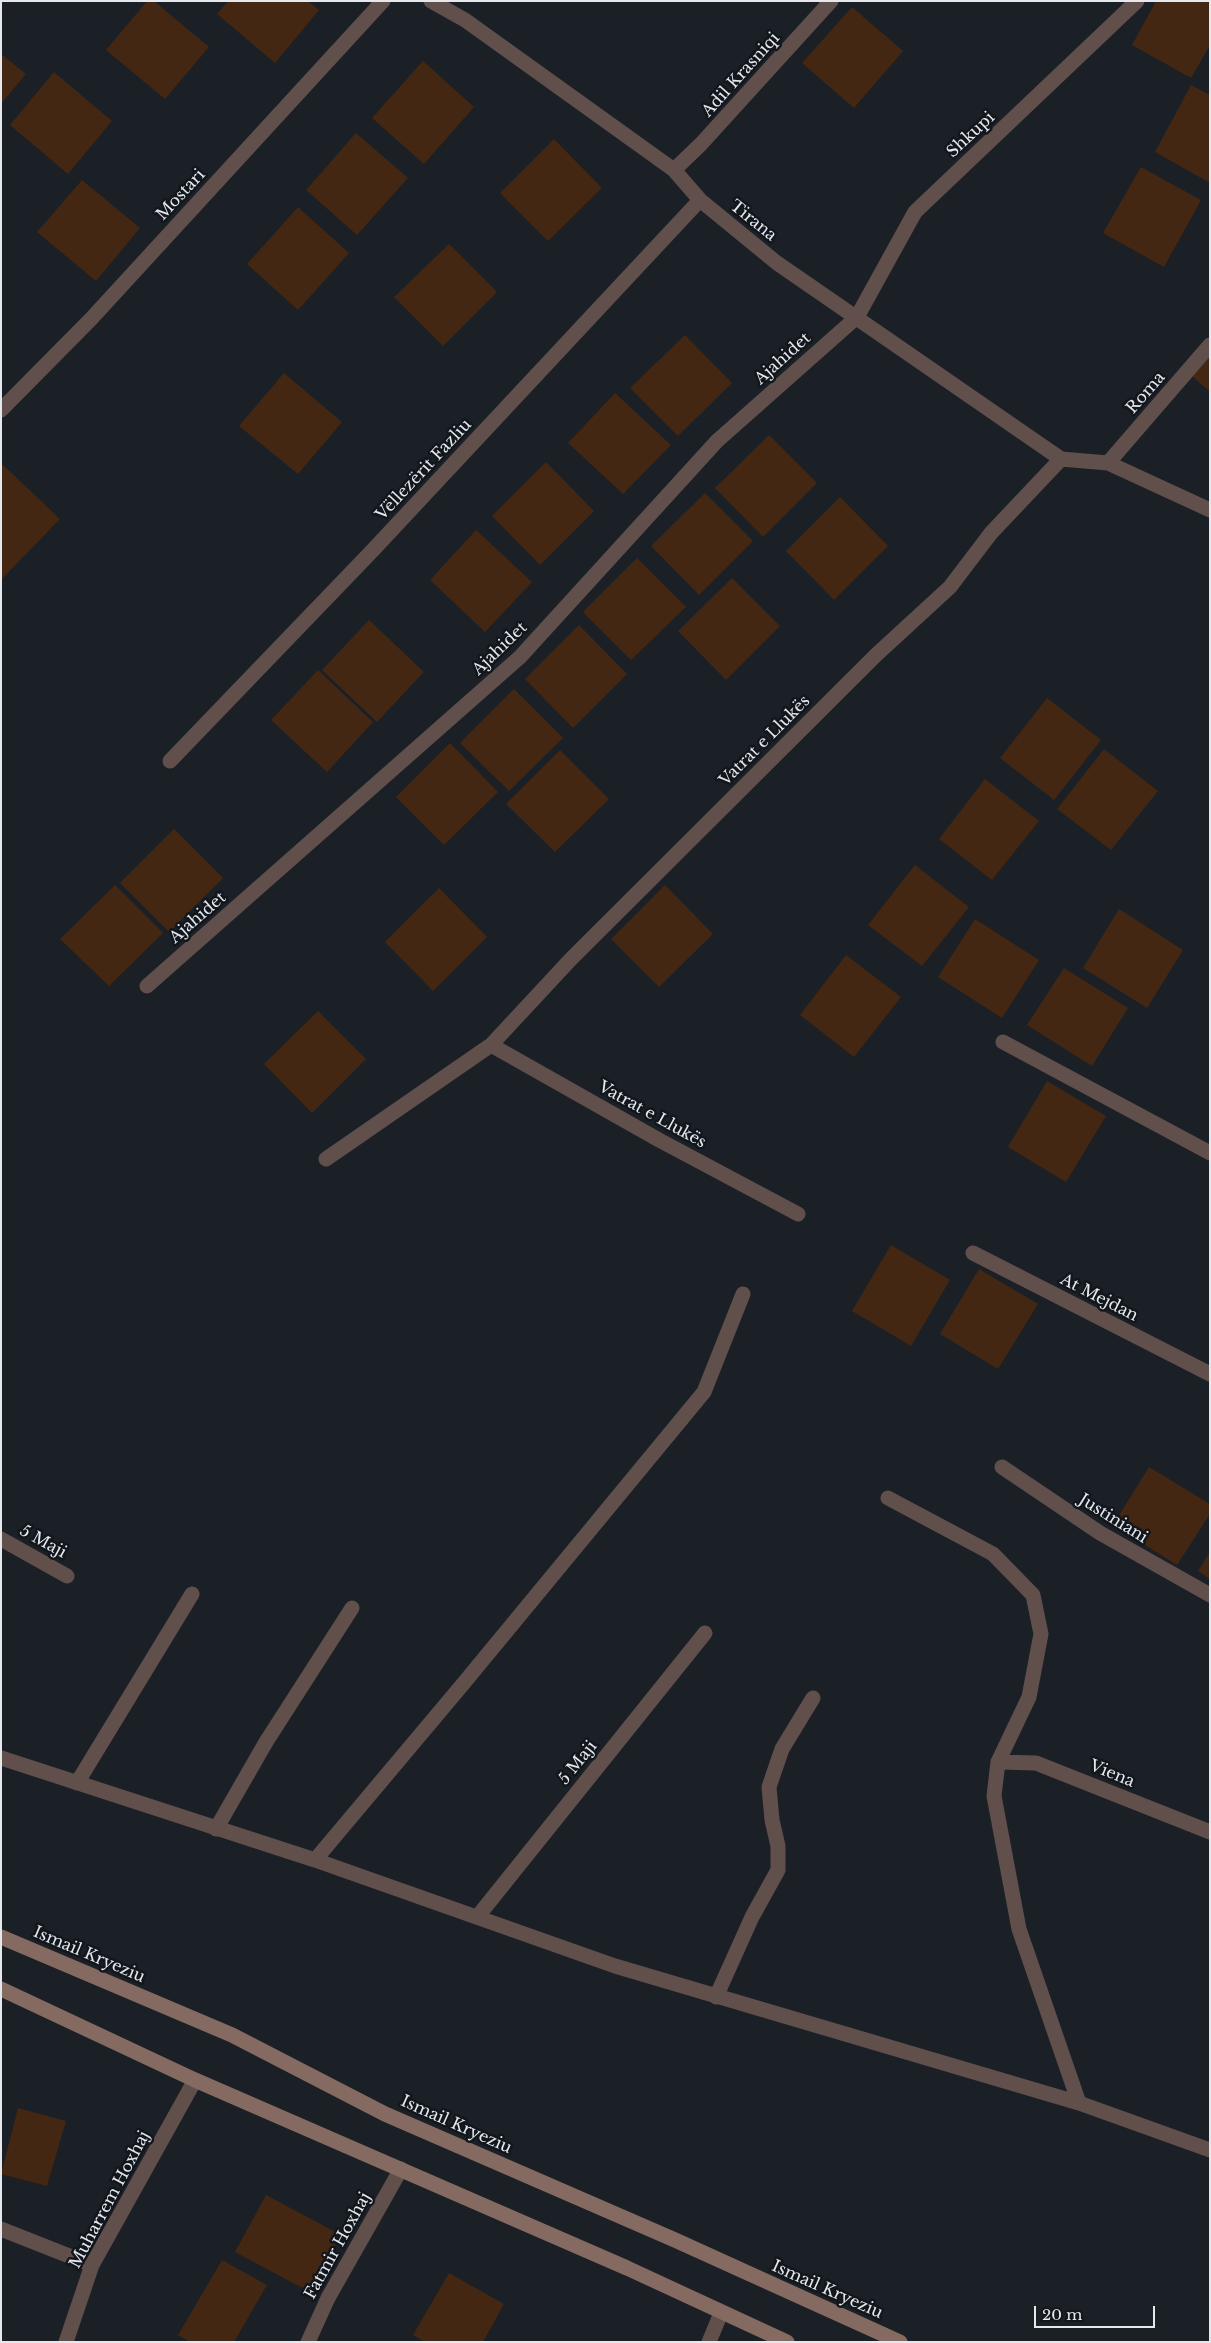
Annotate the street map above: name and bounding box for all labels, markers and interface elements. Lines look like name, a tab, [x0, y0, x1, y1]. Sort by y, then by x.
street label: Adil Krasniqi	[698, 29, 784, 121]
street label: Shkupi	[943, 108, 999, 162]
street label: Mostari	[153, 166, 209, 224]
street label: Tirana	[726, 196, 780, 246]
street label: Ajahidet	[751, 329, 815, 389]
street label: Roma	[1123, 368, 1169, 418]
street label: Vëllezërit Fazliu	[372, 416, 476, 524]
street label: Ajahidet	[469, 618, 531, 680]
street label: Vatrat e Llukës	[716, 692, 814, 790]
street label: Ajahidet	[166, 888, 230, 948]
street label: Vatrat e Llukës	[595, 1077, 709, 1153]
street label: At Mejdan	[1057, 1270, 1141, 1326]
street label: Justiniani	[1075, 1490, 1151, 1548]
street label: 5 Maji	[16, 1521, 70, 1563]
street label: 5 Maji	[555, 1737, 601, 1789]
street label: Viena	[1087, 1756, 1137, 1792]
street label: Ismail Kryeziu	[30, 1923, 148, 1987]
street label: Ismail Kryeziu	[398, 2092, 514, 2158]
street label: Muharrem Hoxhaj	[66, 2128, 154, 2272]
street label: Fatmir Hoxhaj	[301, 2189, 375, 2303]
street label: Ismail Kryeziu	[769, 2257, 885, 2323]
scale bar	[1036, 2296, 1157, 2328]
text: 20 m	[1042, 2305, 1082, 2324]

